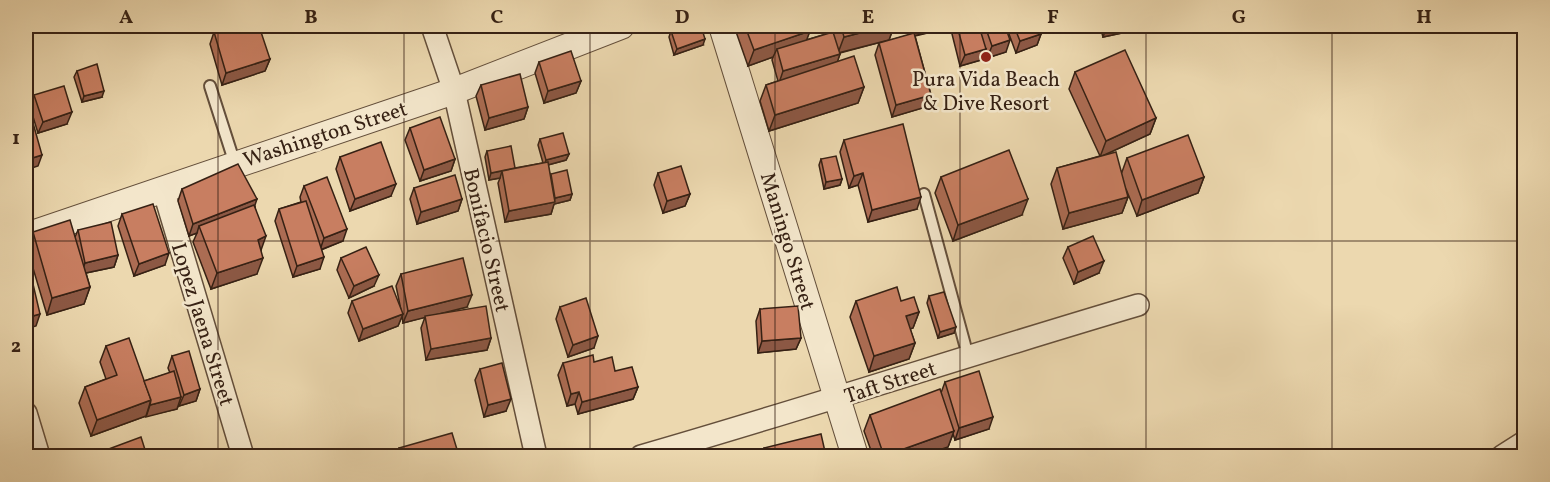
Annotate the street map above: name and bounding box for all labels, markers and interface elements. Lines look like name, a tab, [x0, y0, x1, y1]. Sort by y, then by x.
text: A	[119, 4, 133, 32]
text: B	[304, 4, 318, 32]
text: C	[491, 4, 504, 32]
text: D	[675, 4, 689, 32]
text: E	[862, 4, 874, 32]
text: F	[1047, 4, 1059, 32]
text: G	[1232, 4, 1246, 32]
text: H	[1416, 4, 1432, 32]
marker: Pura Vida Beach & Dive Resort	[979, 50, 993, 64]
place label: Pura Vida Beach & Dive Resort	[912, 66, 1060, 119]
street label: Washington Street	[240, 95, 411, 176]
text: 1	[12, 125, 20, 153]
street label: Bonifacio Street	[455, 166, 516, 315]
street label: Maningo Street	[752, 169, 821, 314]
street label: Lopez Jaena Street	[163, 239, 240, 410]
text: 2	[11, 333, 21, 361]
street label: Taft Street	[841, 355, 940, 412]

